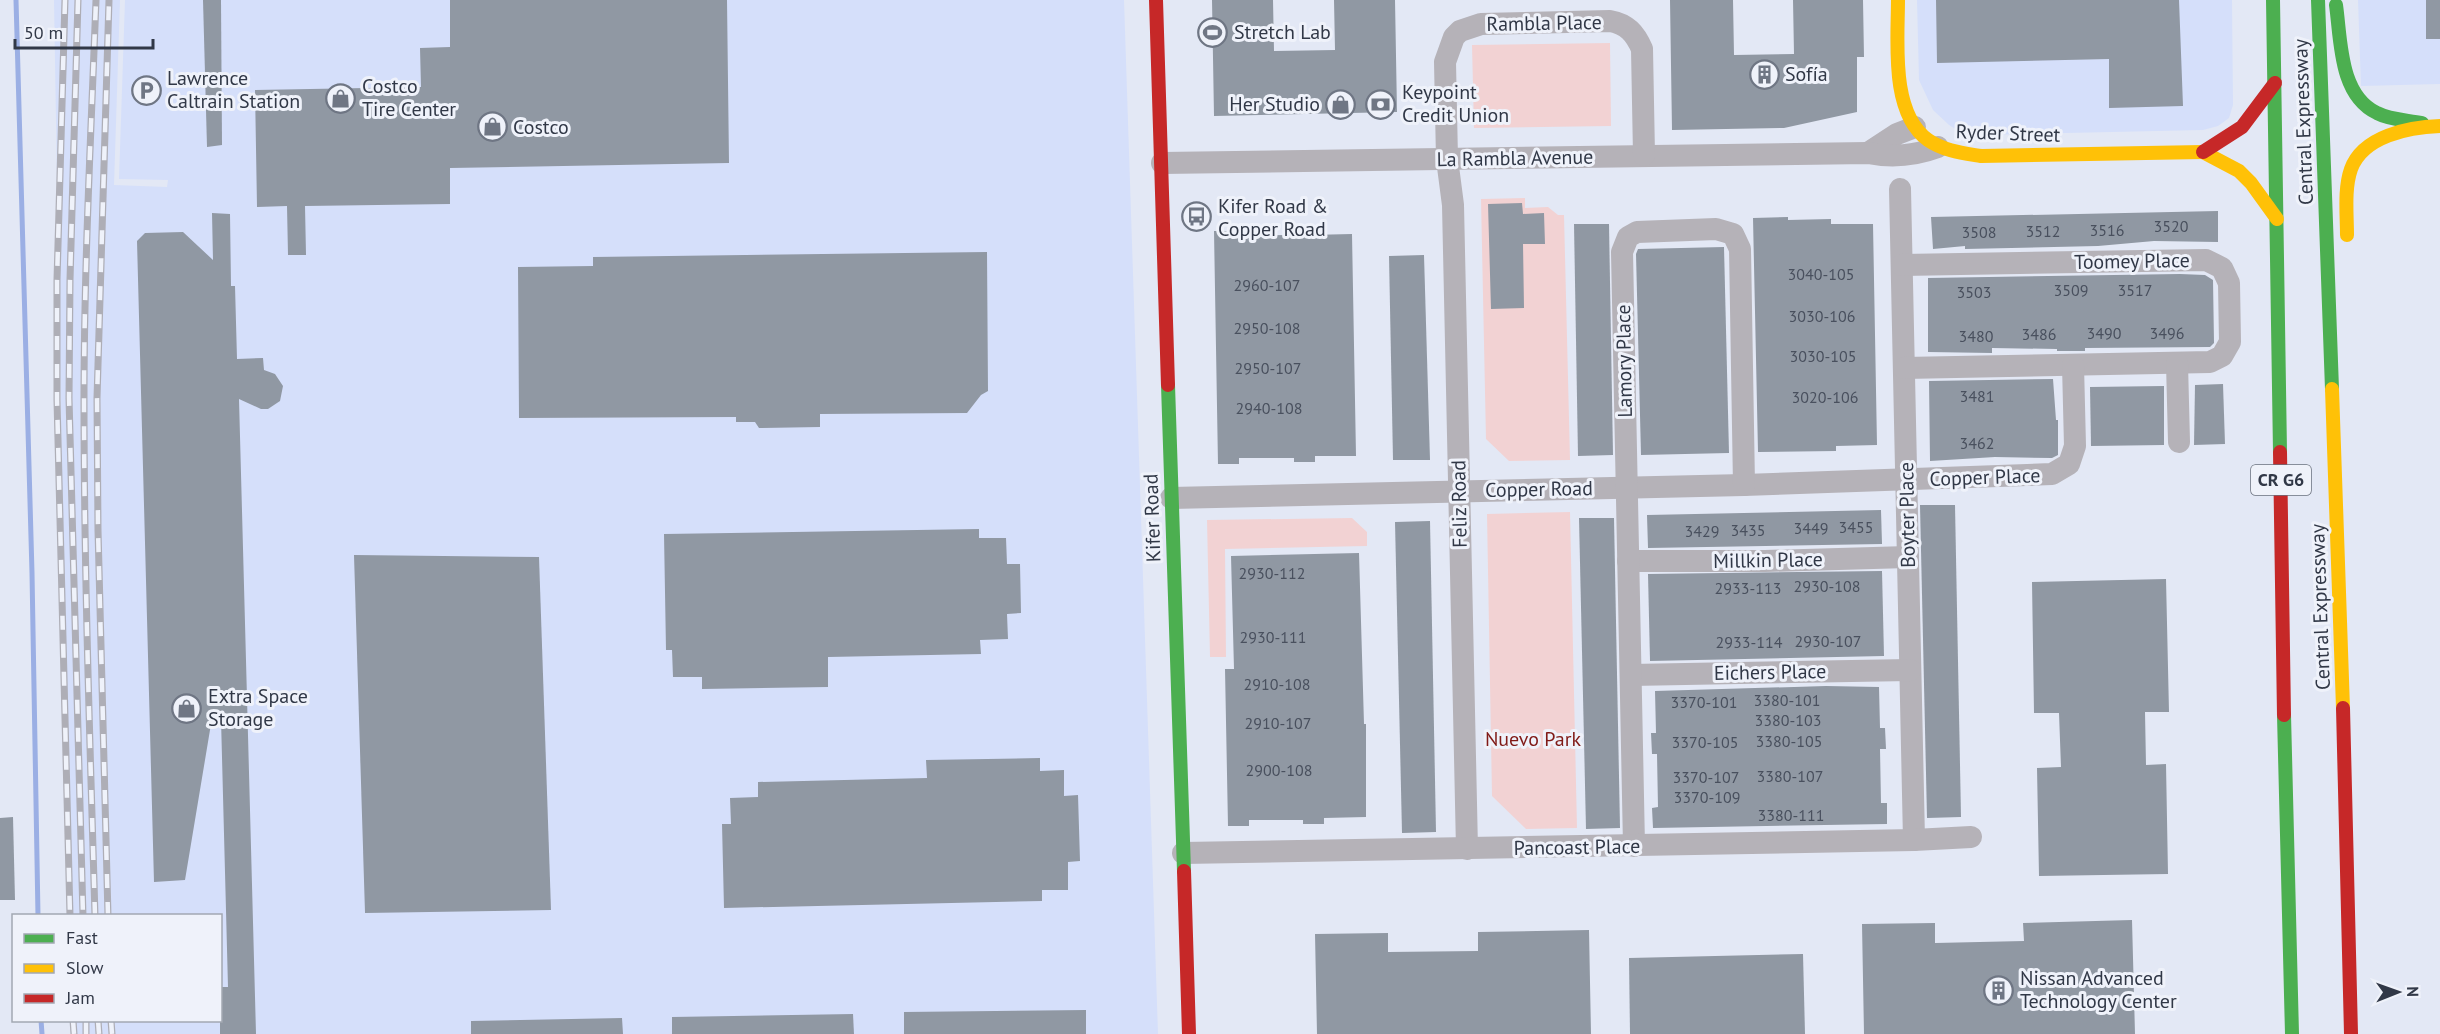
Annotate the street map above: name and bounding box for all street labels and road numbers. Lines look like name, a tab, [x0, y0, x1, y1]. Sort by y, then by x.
street label: Rambla Place	[1486, 9, 1602, 37]
street label: Central Expressway	[2287, 38, 2319, 205]
street label: Ryder Street	[1955, 118, 2061, 148]
street label: La Rambla Avenue	[1436, 144, 1594, 172]
street label: Toomey Place	[2074, 247, 2190, 275]
street label: Lamory Place	[1610, 304, 1638, 418]
street label: Feliz Road	[1445, 460, 1473, 548]
street label: Boyter Place	[1893, 462, 1921, 568]
street label: Copper Place	[1929, 462, 2041, 492]
road number: CR G6	[2251, 465, 2311, 495]
street label: Kifer Road	[1137, 473, 1167, 563]
street label: Copper Road	[1485, 475, 1593, 503]
street label: Central Expressway	[2304, 523, 2336, 690]
street label: Millkin Place	[1713, 546, 1823, 574]
street label: Eichers Place	[1714, 658, 1826, 686]
street label: Pancoast Place	[1513, 833, 1641, 861]

